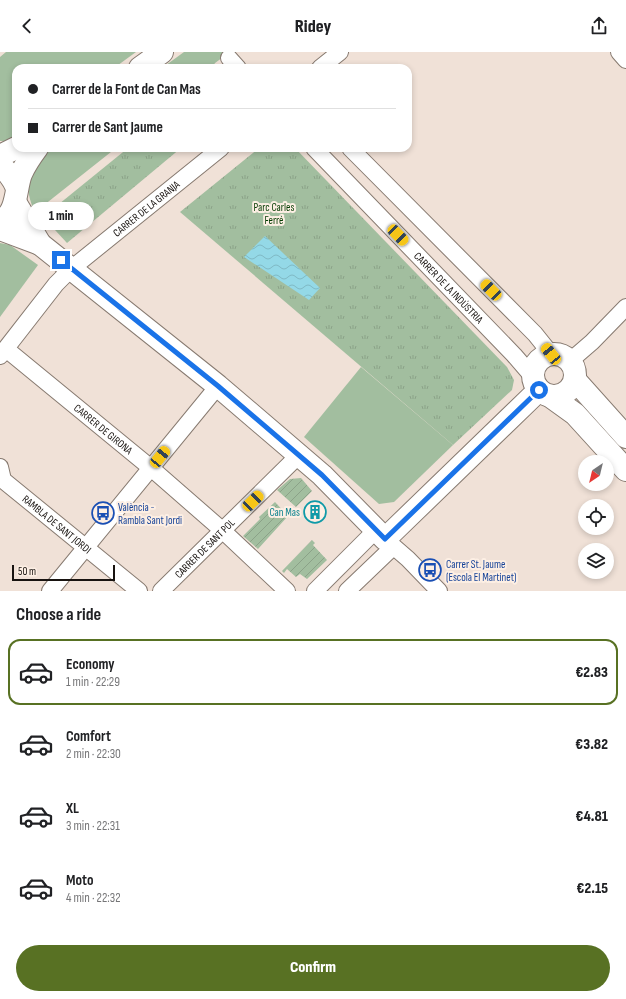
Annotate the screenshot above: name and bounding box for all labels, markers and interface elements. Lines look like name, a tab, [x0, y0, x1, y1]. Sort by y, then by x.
icon: back	[16, 15, 38, 37]
icon: share	[588, 15, 610, 37]
text: Ridey	[295, 16, 331, 37]
text: Carrer de la Font de Can Mas	[52, 80, 201, 99]
text: Carrer de Sant Jaume	[52, 118, 163, 137]
street label: CARRER DE LA GRANJA	[111, 178, 183, 240]
park label: Parc Carles Ferré	[254, 201, 294, 227]
callout: 1 min	[28, 202, 94, 230]
text: 1 min	[49, 208, 73, 224]
car	[385, 222, 411, 248]
street label: CARRER DE LA INDÚSTRIA	[411, 250, 486, 326]
route end	[52, 251, 70, 269]
car	[478, 277, 504, 303]
car	[539, 341, 563, 367]
route start	[530, 381, 548, 399]
street label: CARRER DE GIRONA	[71, 401, 135, 457]
car	[148, 444, 172, 470]
north arrow	[578, 455, 614, 491]
map controls	[578, 455, 614, 579]
car	[240, 488, 266, 514]
street label: RAMBLA DE SANT JORDI	[20, 492, 94, 556]
building icon: Can Mas	[302, 499, 328, 525]
button: locate	[578, 499, 614, 535]
bus stop icon: València - Rambla Sant Jordi	[90, 500, 116, 526]
place label: València - Rambla Sant Jordi	[118, 501, 182, 527]
place label: Can Mas	[269, 506, 300, 519]
street label: CARRER DE SANT POL	[172, 516, 237, 581]
button: layers	[578, 543, 614, 579]
bus stop icon: Carrer St. Jaume (Escola El Martinet)	[417, 557, 443, 583]
place label: Carrer St. Jaume (Escola El Martinet)	[446, 558, 516, 584]
scale bar	[12, 563, 115, 582]
text: 50 m	[18, 565, 36, 578]
text: Choose a ride	[16, 604, 101, 625]
icon: car	[18, 654, 54, 690]
text: Economy	[66, 655, 115, 674]
text: €2.83	[575, 663, 608, 682]
text: 1 min · 22:29	[66, 674, 120, 690]
icon: car	[18, 726, 54, 762]
text: Comfort	[66, 727, 111, 746]
text: €3.82	[575, 735, 608, 754]
text: 2 min · 22:30	[66, 746, 121, 762]
icon: car	[18, 798, 54, 834]
text: XL	[66, 799, 79, 818]
text: €4.81	[575, 807, 608, 826]
text: 3 min · 22:31	[66, 818, 120, 834]
icon: car	[18, 870, 54, 906]
text: Moto	[66, 871, 93, 890]
text: €2.15	[577, 879, 608, 898]
text: 4 min · 22:32	[66, 890, 121, 906]
button: Confirm	[16, 945, 610, 991]

